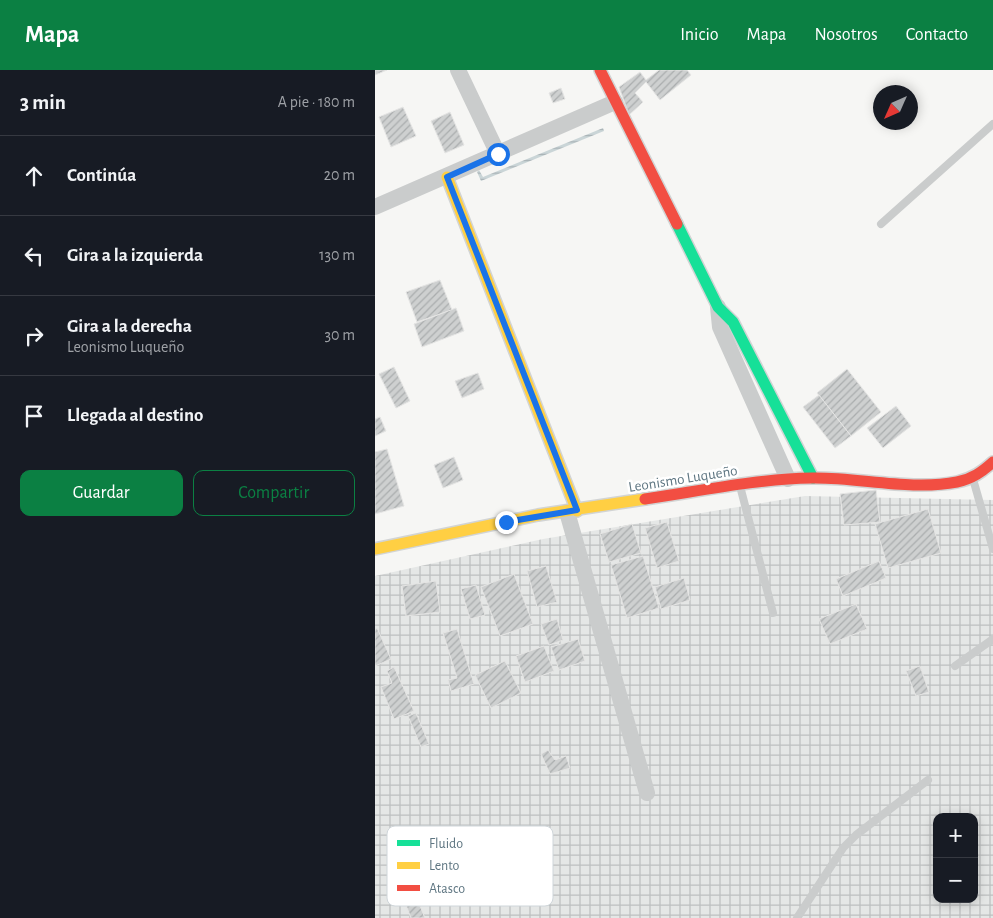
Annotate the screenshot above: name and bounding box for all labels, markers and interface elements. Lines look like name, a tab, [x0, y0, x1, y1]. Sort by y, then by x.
text: Mapa	[25, 23, 79, 47]
text: Inicio	[680, 26, 719, 44]
text: Mapa	[747, 26, 786, 44]
text: Nosotros	[814, 26, 878, 44]
text: Contacto	[906, 26, 968, 44]
north arrow	[873, 85, 918, 130]
text: 3 min	[20, 92, 66, 113]
text: A pie · 180 m	[278, 94, 355, 110]
route start	[487, 143, 510, 166]
icon: ahead	[20, 162, 48, 190]
text: Continúa	[67, 166, 136, 185]
text: 20 m	[324, 167, 355, 183]
icon: left	[20, 242, 48, 270]
text: Gira a la izquierda	[67, 246, 203, 265]
text: 130 m	[319, 247, 355, 263]
text: Gira a la derecha	[67, 317, 192, 336]
icon: right	[20, 322, 48, 350]
text: 30 m	[325, 327, 355, 343]
text: Leonismo Luqueño	[67, 339, 184, 355]
icon: arrive	[20, 402, 48, 430]
text: Llegada al destino	[67, 406, 204, 425]
street label: Leonismo Luqueño	[627, 463, 739, 495]
button: Guardar	[20, 470, 183, 516]
button: Compartir	[193, 470, 355, 516]
route end	[495, 511, 518, 534]
map controls	[933, 813, 978, 903]
button: +	[933, 813, 978, 858]
legend	[387, 826, 553, 906]
text: Fluido	[429, 837, 463, 851]
button: −	[933, 858, 978, 903]
text: Lento	[429, 859, 460, 873]
text: Atasco	[429, 882, 465, 896]

